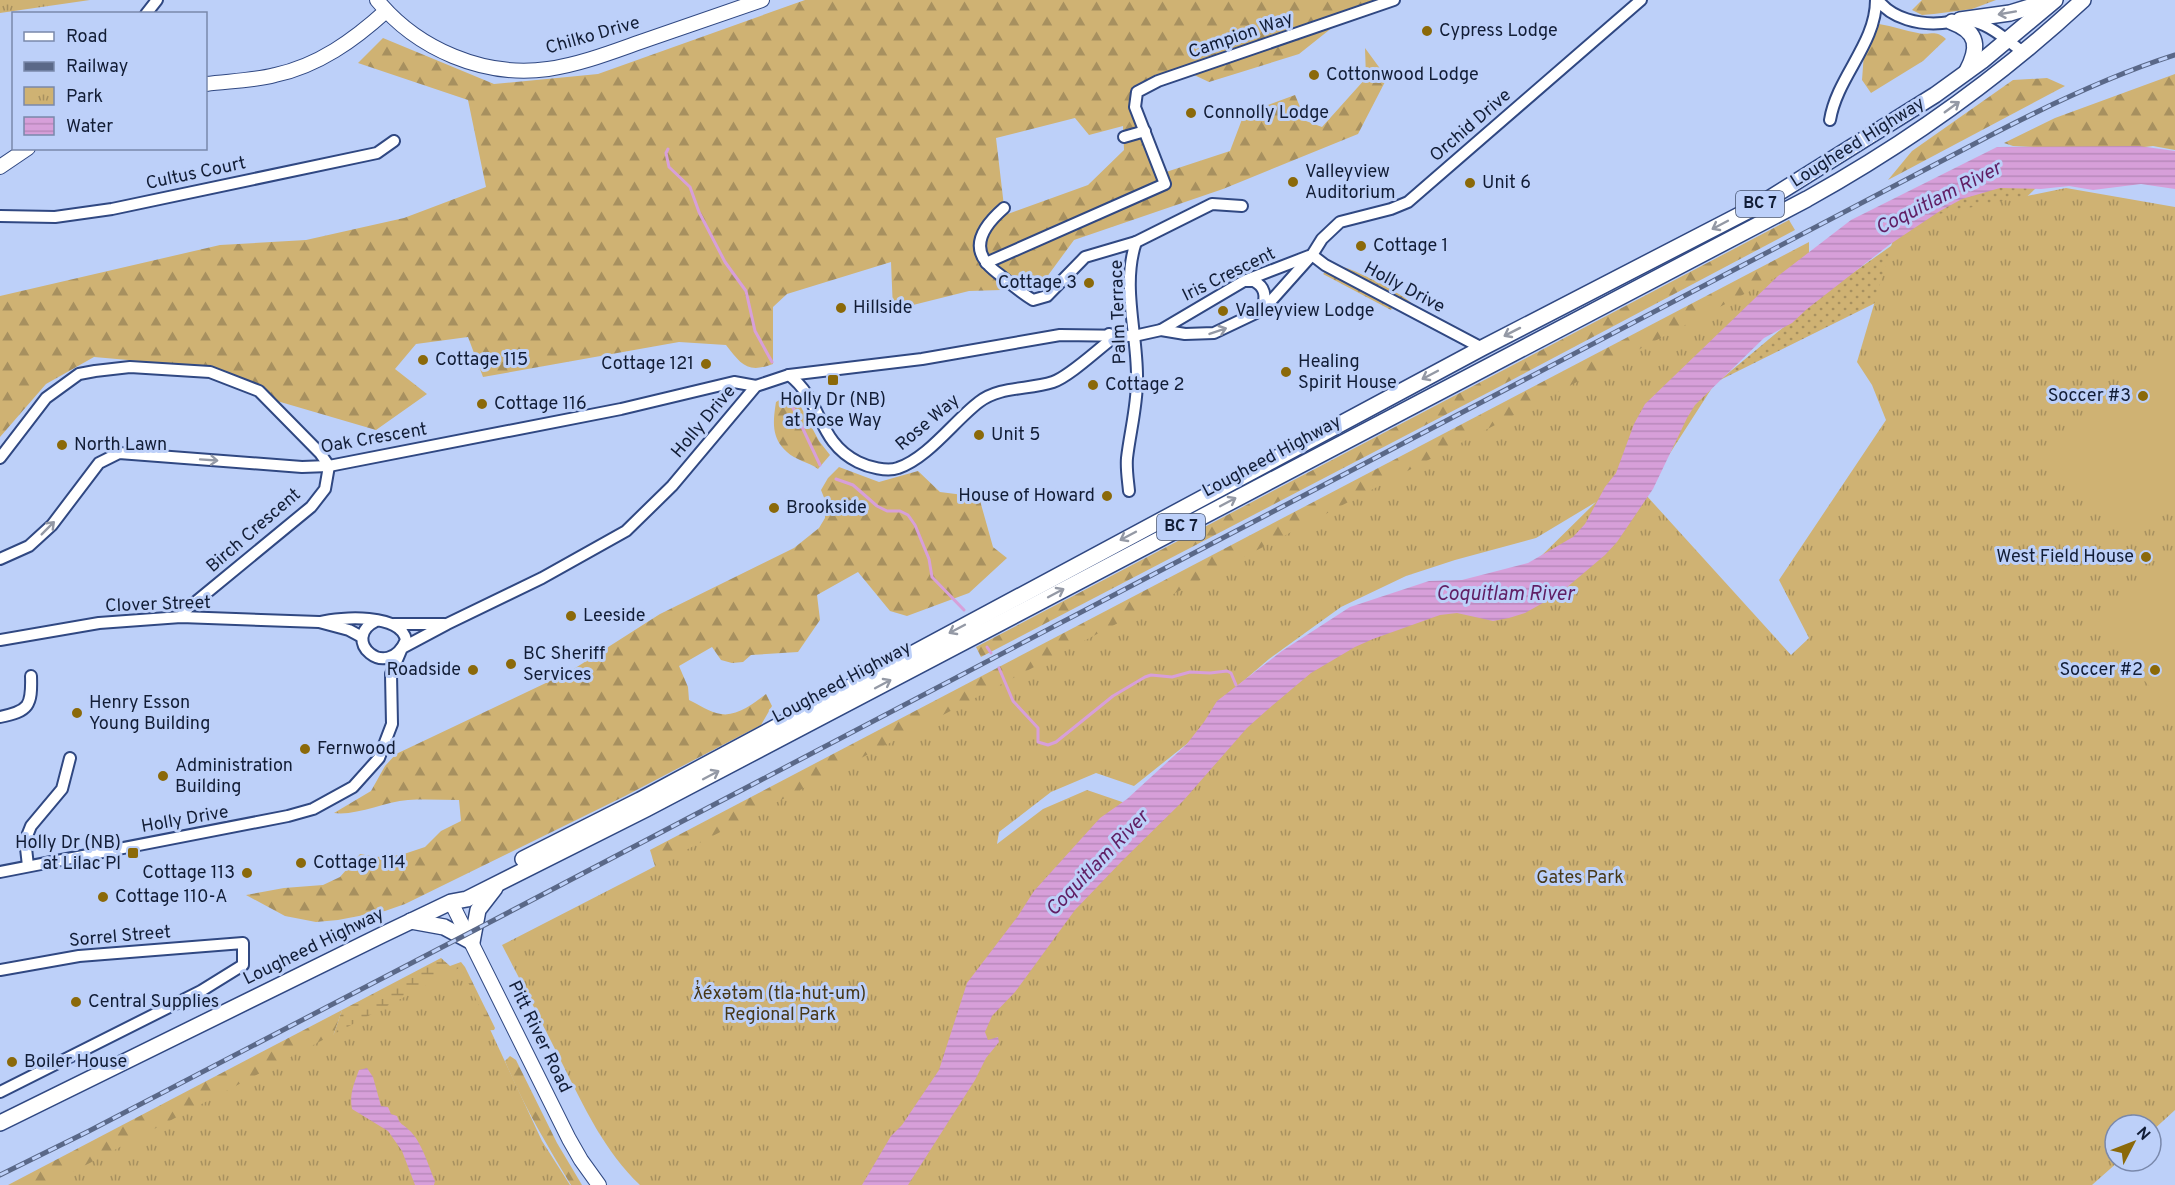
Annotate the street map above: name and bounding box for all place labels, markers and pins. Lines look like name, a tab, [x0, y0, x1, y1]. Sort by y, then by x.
place label: Cypress Lodge	[1439, 20, 1558, 43]
marker: Cypress Lodge	[1420, 24, 1434, 38]
place label: Cottonwood Lodge	[1326, 64, 1479, 87]
marker: Cottonwood Lodge	[1307, 68, 1321, 82]
place label: Connolly Lodge	[1203, 102, 1329, 125]
marker: Connolly Lodge	[1184, 106, 1198, 120]
place label: Valleyview Auditorium	[1305, 161, 1395, 205]
place label: Unit 6	[1482, 172, 1531, 195]
marker: Valleyview Auditorium	[1286, 175, 1300, 189]
marker: Unit 6	[1463, 176, 1477, 190]
place label: Cottage 1	[1373, 235, 1448, 258]
marker: Cottage 1	[1354, 239, 1368, 253]
place label: Cottage 3	[998, 272, 1077, 295]
marker: Cottage 3	[1082, 276, 1096, 290]
place label: Hillside	[853, 297, 912, 320]
place label: Valleyview Lodge	[1235, 300, 1374, 323]
marker: Hillside	[834, 301, 848, 315]
marker: Valleyview Lodge	[1216, 304, 1230, 318]
place label: Cottage 115	[435, 349, 528, 372]
place label: Healing Spirit House	[1298, 351, 1397, 395]
marker: Cottage 115	[416, 353, 430, 367]
place label: Cottage 121	[601, 353, 694, 376]
marker: Cottage 121	[699, 357, 713, 371]
marker: Healing Spirit House	[1279, 365, 1293, 379]
marker: Holly Dr (NB) at Rose Way	[826, 373, 840, 387]
place label: Cottage 2	[1105, 374, 1184, 397]
marker: Cottage 2	[1086, 378, 1100, 392]
place label: Soccer #3	[2048, 385, 2131, 408]
place label: Holly Dr (NB) at Rose Way	[780, 389, 886, 433]
marker: Soccer #3	[2136, 389, 2150, 403]
place label: Cottage 116	[494, 393, 587, 416]
marker: Cottage 116	[475, 397, 489, 411]
place label: Unit 5	[991, 424, 1040, 447]
marker: Unit 5	[972, 428, 986, 442]
place label: North Lawn	[74, 434, 167, 457]
marker: North Lawn	[55, 438, 69, 452]
place label: House of Howard	[958, 485, 1095, 508]
marker: House of Howard	[1100, 489, 1114, 503]
place label: Brookside	[786, 497, 867, 520]
marker: Brookside	[767, 501, 781, 515]
place label: West Field House	[1996, 546, 2134, 569]
marker: West Field House	[2139, 550, 2153, 564]
place label: Leeside	[583, 605, 645, 628]
marker: Leeside	[564, 609, 578, 623]
place label: BC Sheriff Services	[523, 643, 605, 687]
marker: BC Sheriff Services	[504, 657, 518, 671]
place label: Roadside	[387, 659, 461, 682]
place label: Soccer #2	[2060, 659, 2143, 682]
marker: Roadside	[466, 663, 480, 677]
marker: Soccer #2	[2148, 663, 2162, 677]
place label: Henry Esson Young Building	[89, 692, 210, 736]
marker: Henry Esson Young Building	[70, 706, 84, 720]
place label: Fernwood	[317, 738, 396, 761]
marker: Fernwood	[298, 742, 312, 756]
place label: Administration Building	[175, 755, 293, 799]
marker: Administration Building	[156, 769, 170, 783]
place label: Holly Dr (NB) at Lilac Pl	[15, 832, 121, 876]
marker: Holly Dr (NB) at Lilac Pl	[126, 846, 140, 860]
place label: Cottage 114	[313, 852, 406, 875]
marker: Cottage 114	[294, 856, 308, 870]
place label: Cottage 113	[142, 862, 235, 885]
marker: Cottage 113	[240, 866, 254, 880]
place label: Cottage 110-A	[115, 886, 228, 909]
marker: Cottage 110-A	[96, 890, 110, 904]
place label: Central Supplies	[88, 991, 219, 1014]
marker: Central Supplies	[69, 995, 83, 1009]
place label: Boiler House	[24, 1051, 127, 1074]
marker: Boiler House	[5, 1055, 19, 1069]

